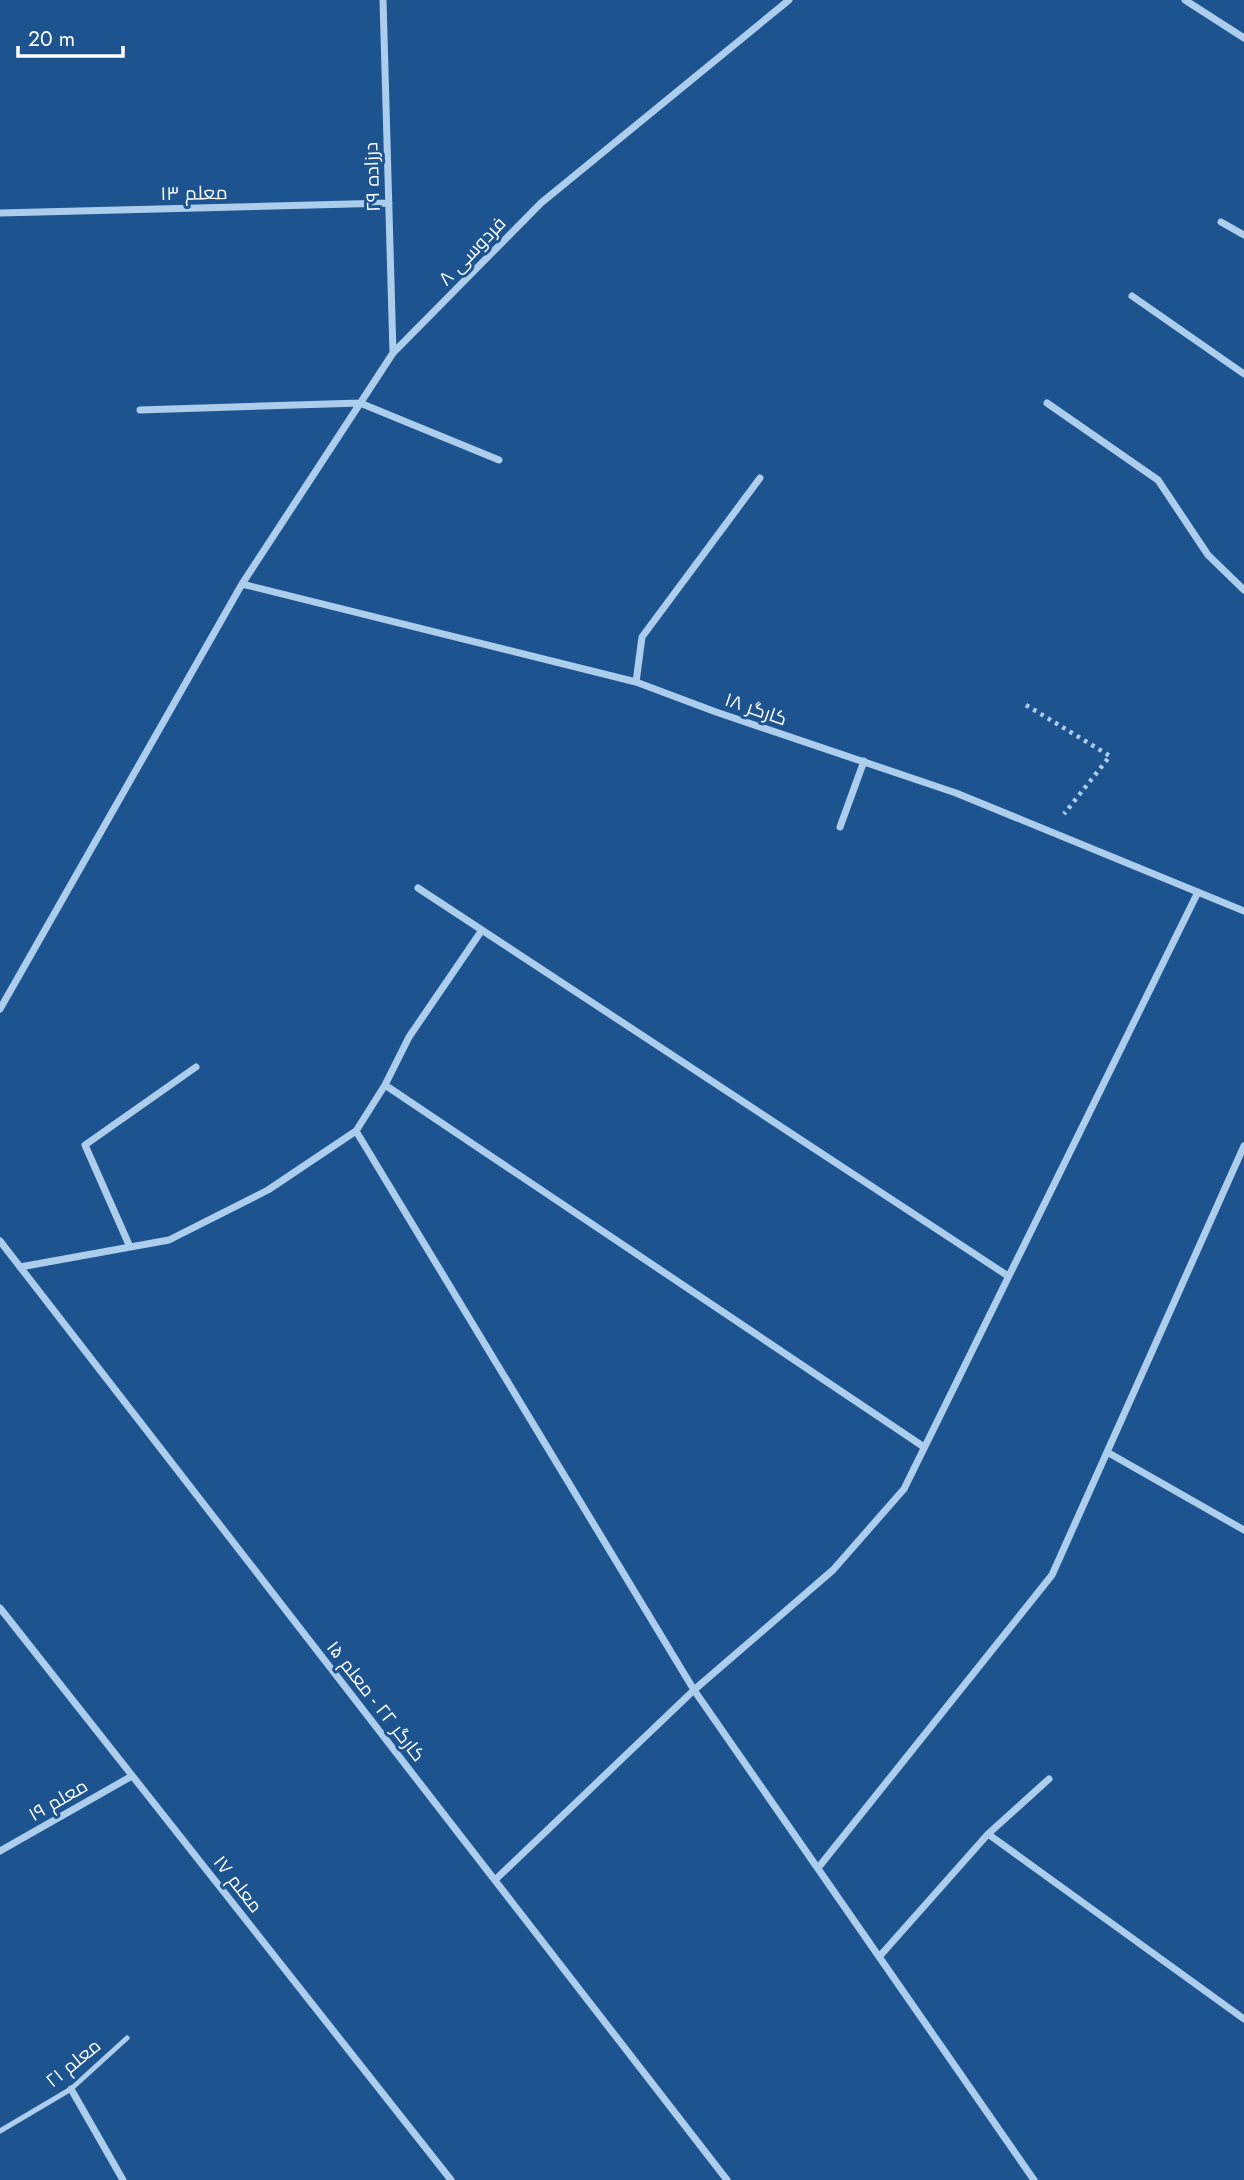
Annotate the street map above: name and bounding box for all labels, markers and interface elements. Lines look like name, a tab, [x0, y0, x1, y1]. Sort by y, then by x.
scale bar	[18, 14, 122, 58]
text: 20 m	[28, 24, 75, 54]
street label: درزاده ۲۹	[357, 141, 387, 213]
street label: معلم ۱۳	[160, 179, 228, 207]
street label: فردوسی ۸	[432, 210, 512, 292]
street label: کارگر ۱۸	[721, 686, 791, 732]
street label: کارگر ۲۲ - معلم ۱۵	[320, 1635, 432, 1767]
street label: معلم ۱۹	[24, 1772, 92, 1828]
street label: معلم ۱۷	[207, 1850, 269, 1918]
street label: معلم ۲۱	[40, 2032, 106, 2094]

